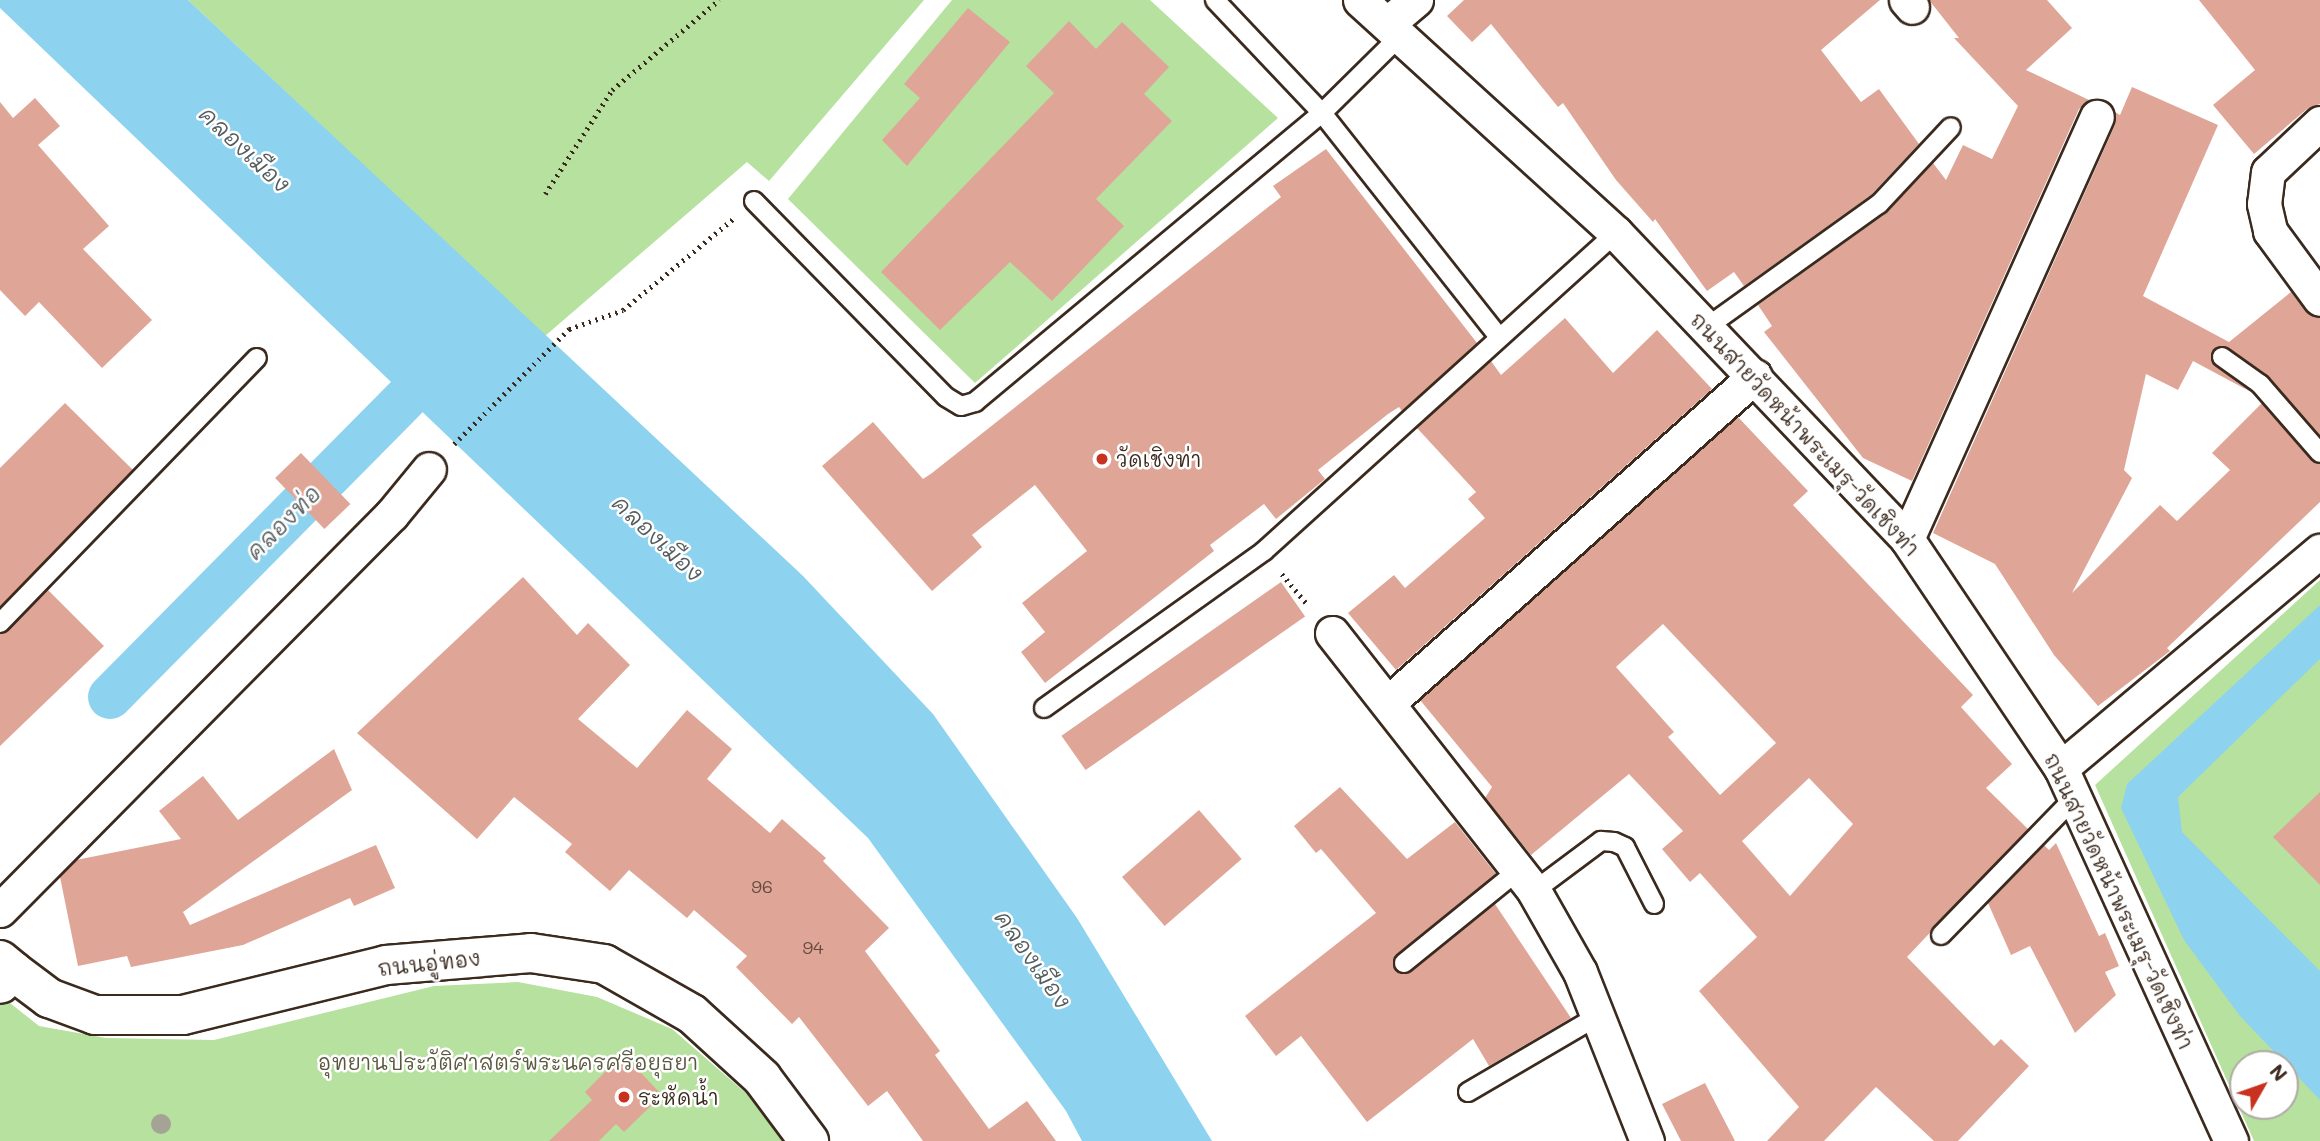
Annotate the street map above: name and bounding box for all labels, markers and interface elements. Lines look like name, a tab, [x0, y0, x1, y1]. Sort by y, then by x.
water label: คลองเมือง	[194, 100, 296, 198]
street label: ถนนสายวัดหน้าพระเมรุ-วัดเชิงท่า	[1685, 307, 1925, 561]
place label: วัดเชิงท่า	[1116, 446, 1201, 472]
marker: วัดเชิงท่า	[1094, 451, 1110, 467]
water label: คลองท่อ	[240, 479, 326, 565]
water label: คลองเมือง	[607, 489, 709, 587]
street label: ถนนสายวัดหน้าพระเมรุ-วัดเชิงท่า	[2039, 749, 2199, 1053]
house number: 96	[751, 875, 773, 897]
water label: คลองเมือง	[989, 904, 1077, 1014]
house number: 94	[802, 936, 824, 958]
street label: ถนนอู่ทอง	[376, 945, 482, 981]
park label: อุทยานประวัติศาสตร์พระนครศรีอยุธยา	[318, 1049, 698, 1075]
north arrow	[2229, 1050, 2299, 1120]
text: N	[2265, 1059, 2293, 1086]
place label: ระหัดน้ำ	[638, 1084, 719, 1110]
marker: ระหัดน้ำ	[616, 1089, 632, 1105]

